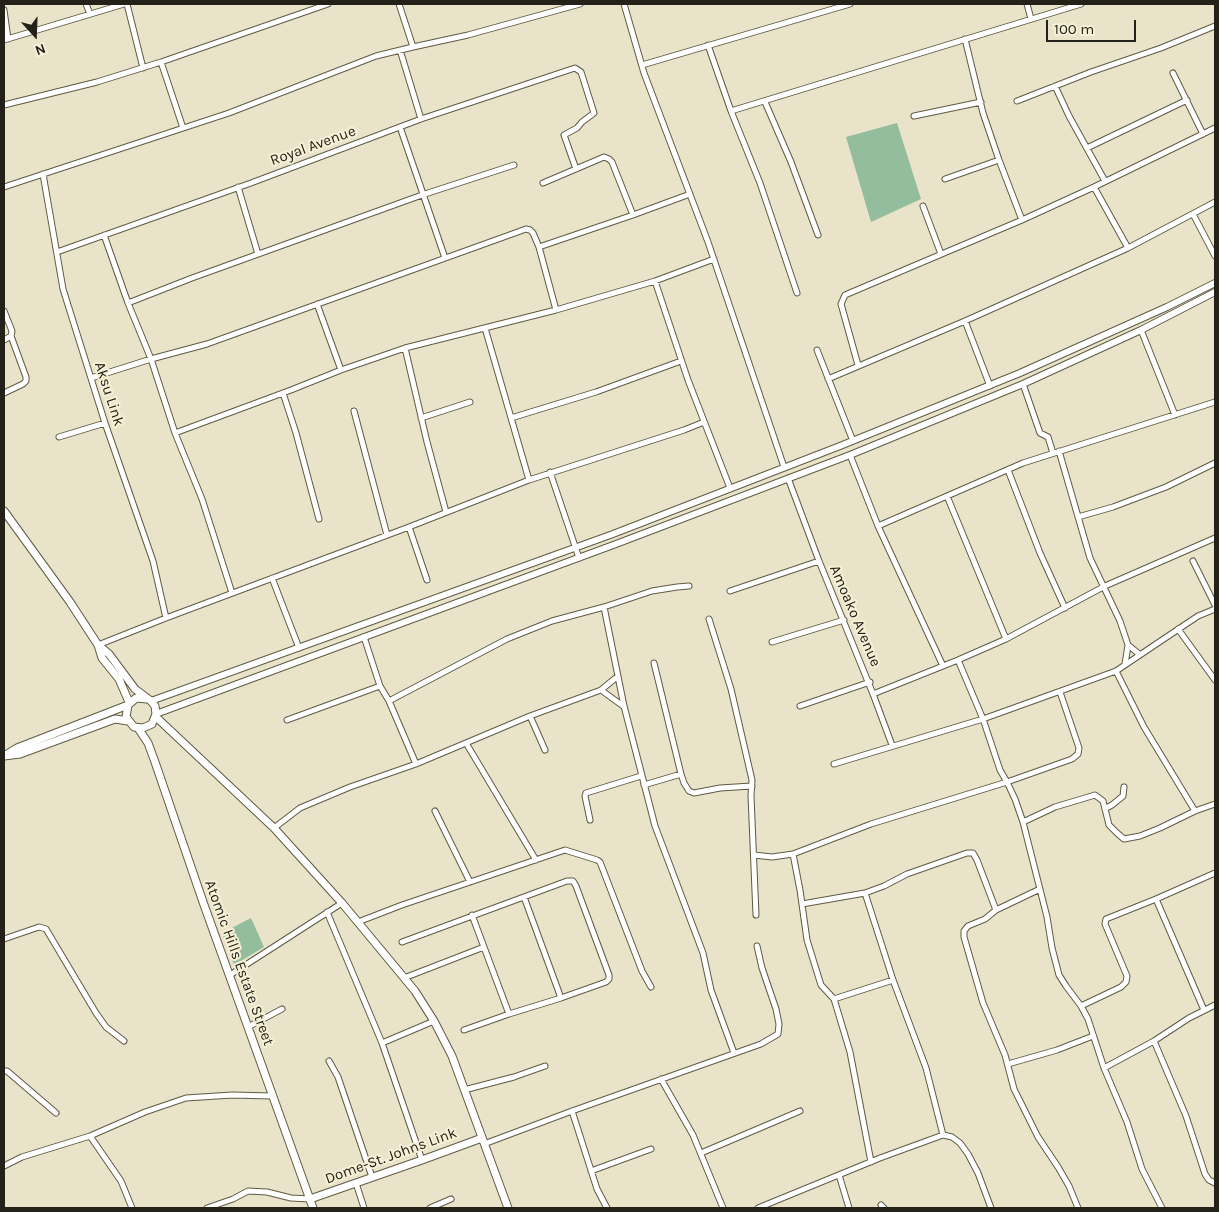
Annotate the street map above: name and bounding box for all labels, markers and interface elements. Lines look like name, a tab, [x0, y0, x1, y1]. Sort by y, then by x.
north arrow	[10, 10, 60, 60]
scale bar	[1049, 10, 1139, 42]
text: 100 m	[1054, 20, 1094, 38]
text: N	[33, 40, 48, 59]
street label: Royal Avenue	[268, 122, 358, 170]
street label: Aksu Link	[90, 360, 128, 428]
street label: Amoako Avenue	[825, 562, 885, 670]
street label: Atomic Hills Estate Street	[201, 878, 277, 1048]
street label: Dome-St. Johns Link	[323, 1124, 459, 1188]

